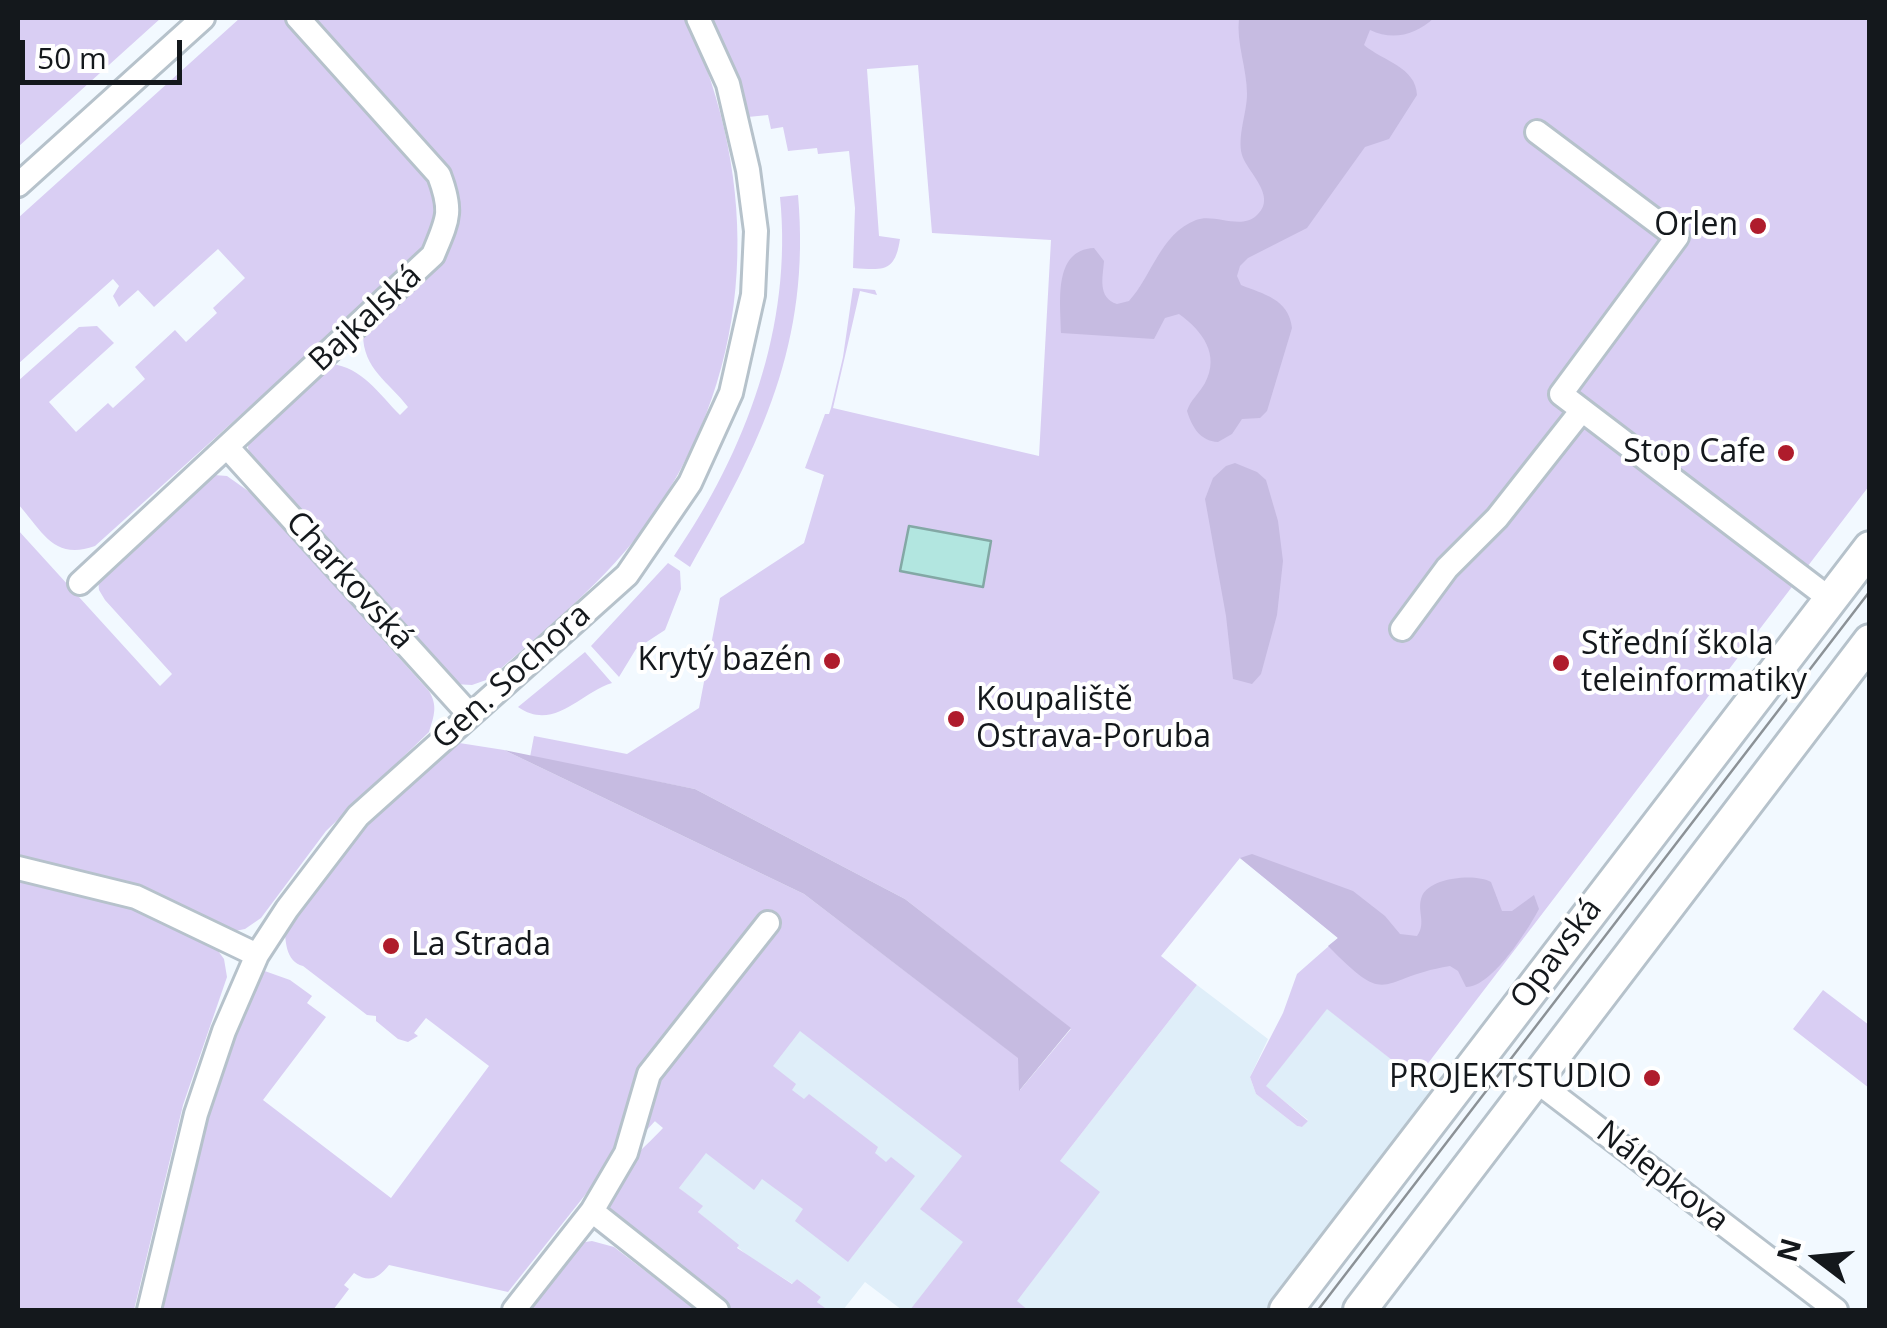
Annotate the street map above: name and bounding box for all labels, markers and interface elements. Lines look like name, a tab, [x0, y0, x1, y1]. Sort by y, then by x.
scale bar	[25, 20, 188, 82]
text: 50 m	[37, 37, 107, 78]
place label: Orlen	[1654, 207, 1738, 245]
marker: Orlen	[1747, 215, 1769, 237]
street label: Bajkalská	[302, 258, 430, 380]
place label: Stop Cafe	[1623, 434, 1766, 472]
marker: Stop Cafe	[1775, 442, 1797, 464]
street label: Charkovská	[277, 504, 421, 658]
street label: Gen. Sochora	[425, 596, 599, 758]
place label: Střední škola teleinformatiky	[1581, 626, 1807, 701]
place label: Krytý bazén	[638, 642, 812, 680]
marker: Krytý bazén	[821, 650, 843, 672]
marker: Střední škola teleinformatiky	[1550, 652, 1572, 674]
place label: Koupaliště Ostrava-Poruba	[976, 682, 1211, 757]
marker: Koupaliště Ostrava-Poruba	[945, 708, 967, 730]
street label: Opavská	[1503, 891, 1611, 1017]
place label: La Strada	[411, 927, 551, 965]
marker: La Strada	[380, 935, 402, 957]
place label: PROJEKTSTUDIO	[1389, 1059, 1632, 1097]
marker: PROJEKTSTUDIO	[1641, 1067, 1663, 1089]
street label: Nálepkova	[1588, 1113, 1736, 1241]
north arrow	[1767, 1208, 1867, 1308]
text: N	[1767, 1234, 1810, 1266]

